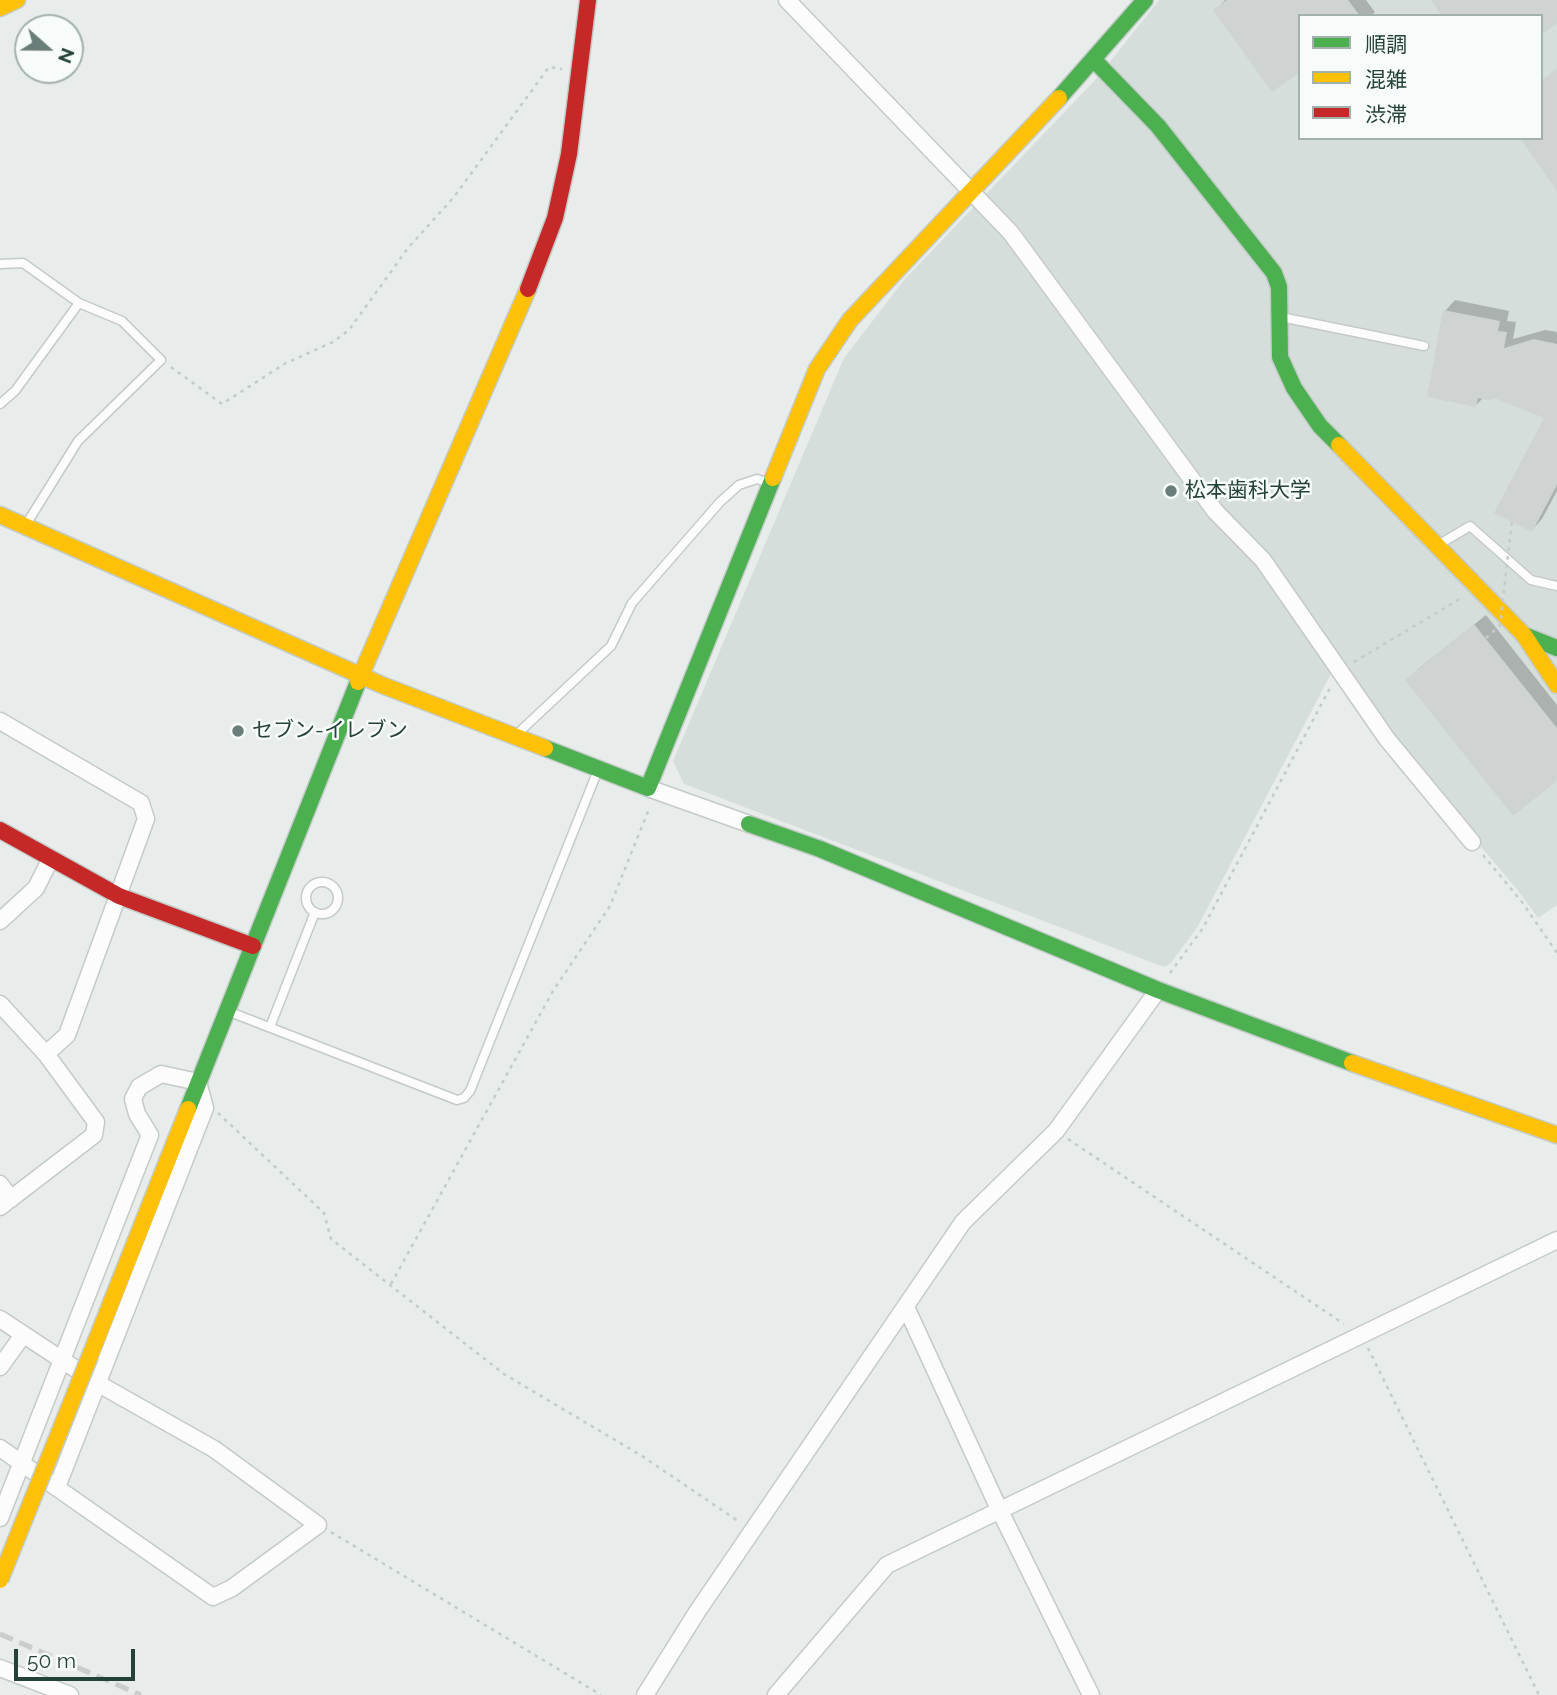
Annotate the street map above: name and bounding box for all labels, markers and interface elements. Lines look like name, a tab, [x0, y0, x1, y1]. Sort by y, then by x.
north arrow	[14, 14, 84, 84]
legend	[1298, 14, 1543, 140]
text: 順調	[1365, 32, 1407, 57]
text: N	[54, 45, 80, 67]
text: 混雑	[1365, 67, 1407, 92]
text: 渋滞	[1365, 102, 1407, 127]
place label: 松本歯科大学	[1185, 478, 1311, 504]
marker: 松本歯科大学	[1163, 483, 1179, 499]
place label: セブン-イレブン	[252, 718, 408, 744]
marker: セブン-イレブン	[230, 723, 246, 739]
scale bar	[18, 1636, 138, 1680]
text: 50 m	[27, 1648, 76, 1673]

